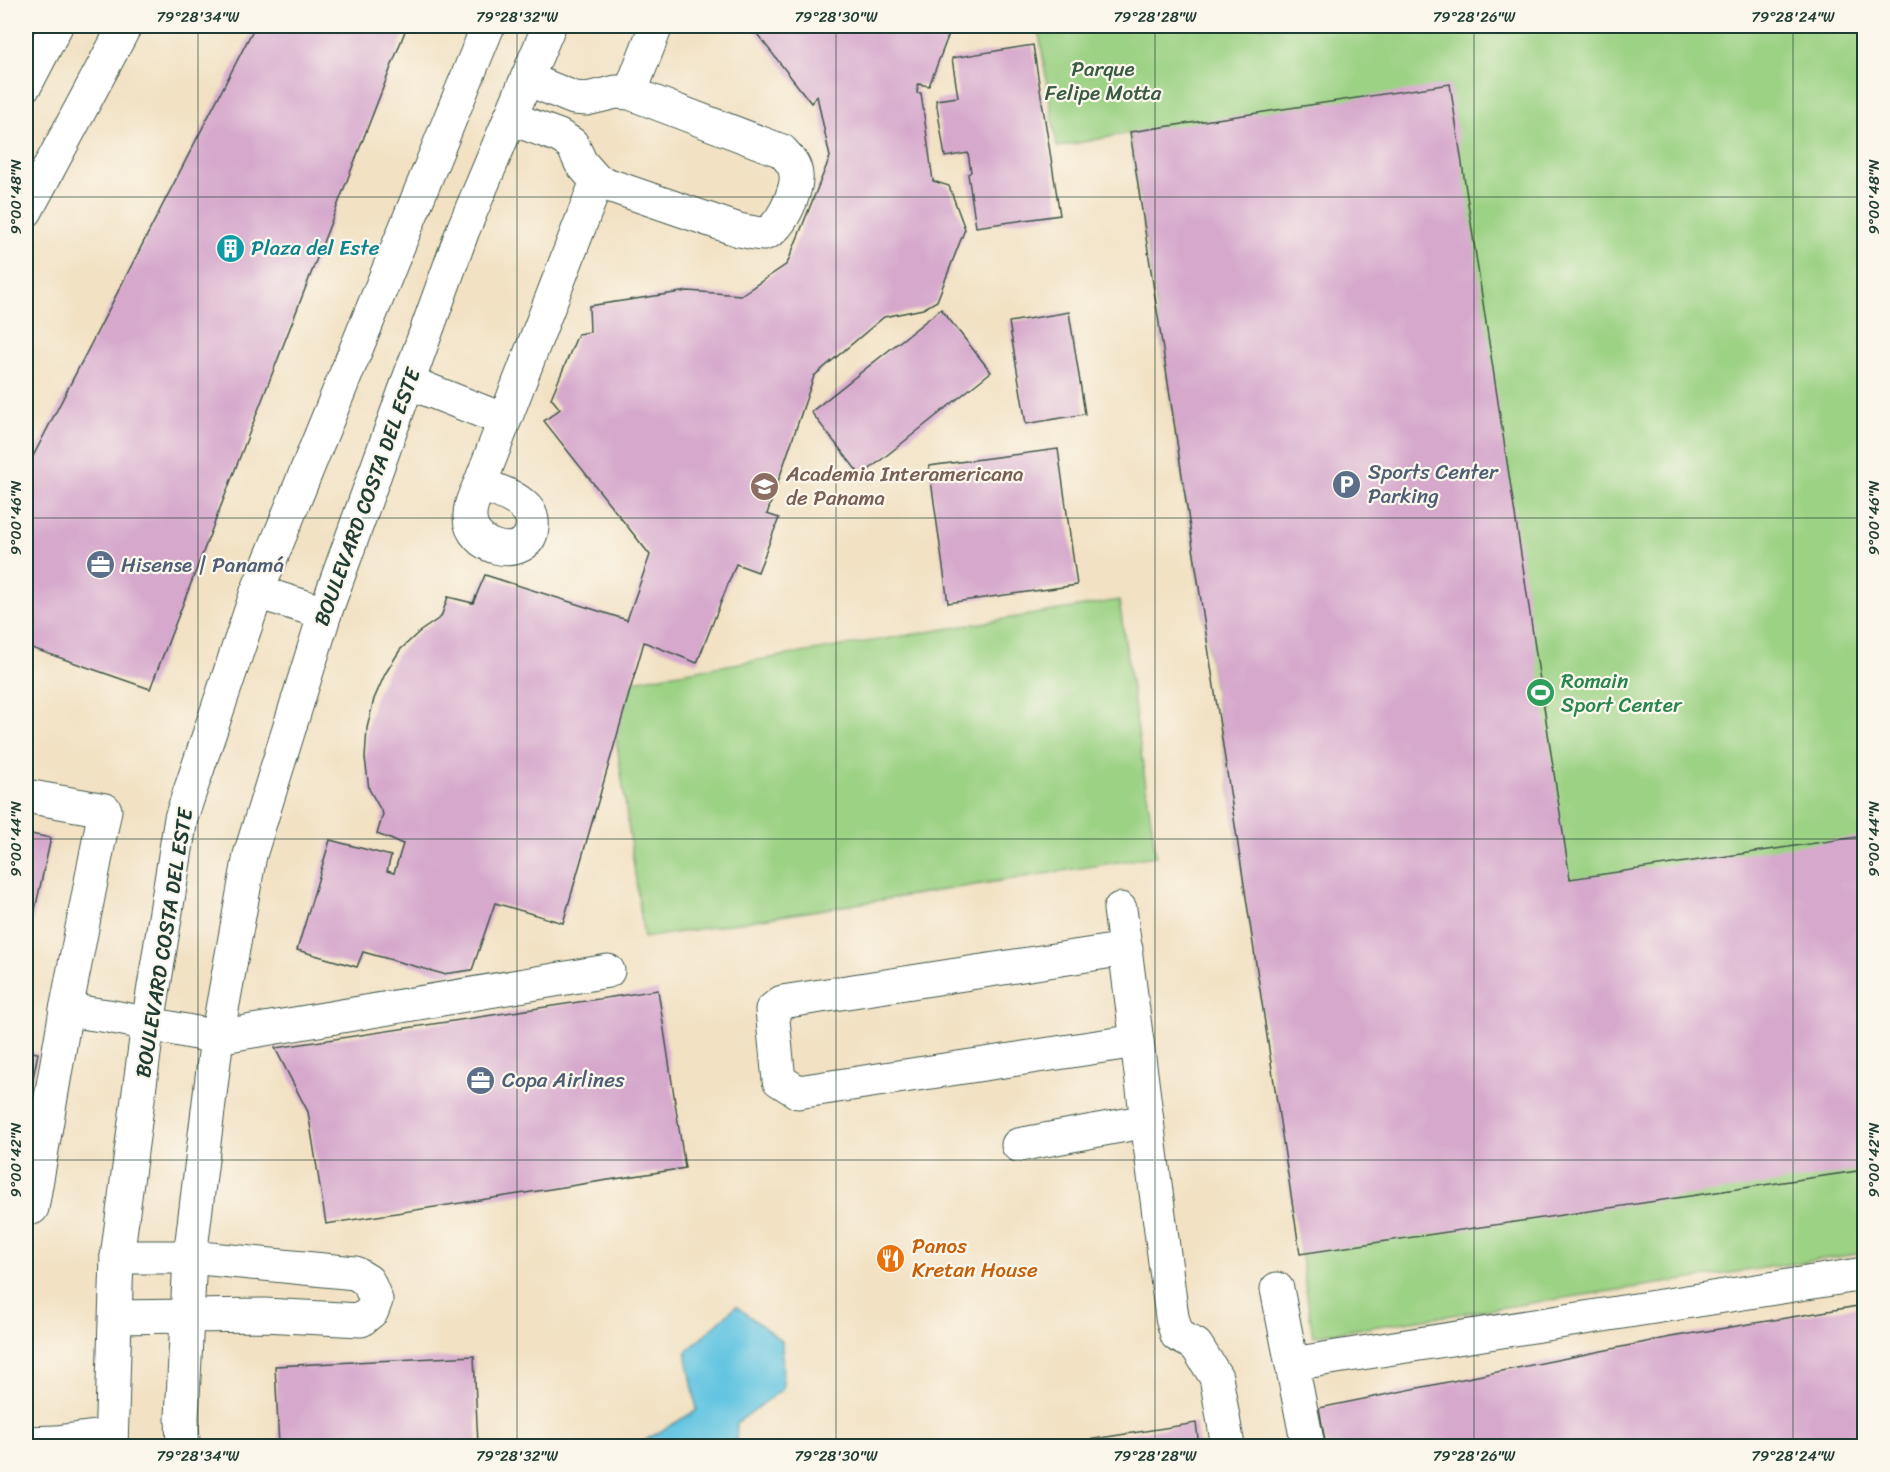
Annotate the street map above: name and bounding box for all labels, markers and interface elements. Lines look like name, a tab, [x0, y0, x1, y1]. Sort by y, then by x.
text: 79°28'34"W	[157, 4, 240, 30]
text: 79°28'32"W	[476, 4, 559, 30]
text: 79°28'30"W	[795, 4, 878, 30]
text: 79°28'28"W	[1114, 4, 1197, 30]
text: 79°28'26"W	[1433, 4, 1516, 30]
text: 79°28'24"W	[1751, 4, 1835, 30]
park label: Parque Felipe Motta	[1045, 50, 1162, 112]
text: 9°00'48"N	[3, 159, 29, 235]
text: 9°00'48"N	[1861, 159, 1887, 235]
place label: Plaza del Este	[251, 229, 380, 267]
building icon: Plaza del Este	[214, 232, 246, 264]
street label: BOULEVARD COSTA DEL ESTE	[303, 361, 432, 631]
place label: Sports Center Parking	[1368, 453, 1499, 515]
place label: Academia Interamericana de Panama	[785, 455, 1024, 517]
parking icon: Sports Center Parking	[1331, 468, 1363, 500]
school or university icon: Academia Interamericana de Panama	[749, 470, 781, 502]
text: 9°00'46"N	[3, 480, 29, 555]
text: 9°00'46"N	[1861, 480, 1887, 555]
place label: Hisense | Panamá	[121, 546, 284, 584]
office icon: Hisense | Panamá	[84, 549, 116, 581]
place label: Romain Sport Center	[1561, 662, 1683, 724]
sports icon: Romain Sport Center	[1524, 677, 1556, 709]
text: 9°00'44"N	[3, 801, 29, 877]
text: 9°00'44"N	[1861, 801, 1887, 877]
street label: BOULEVARD COSTA DEL ESTE	[124, 804, 204, 1080]
place label: Copa Airlines	[502, 1061, 625, 1099]
office icon: Copa Airlines	[465, 1064, 497, 1096]
text: 9°00'42"N	[3, 1122, 29, 1197]
text: 9°00'42"N	[1861, 1122, 1887, 1197]
place label: Panos Kretan House	[912, 1227, 1038, 1289]
restaurant icon: Panos Kretan House	[875, 1242, 907, 1274]
text: 79°28'34"W	[157, 1443, 240, 1469]
text: 79°28'32"W	[476, 1443, 559, 1469]
text: 79°28'30"W	[795, 1443, 878, 1469]
text: 79°28'28"W	[1114, 1443, 1197, 1469]
text: 79°28'26"W	[1433, 1443, 1516, 1469]
text: 79°28'24"W	[1751, 1443, 1835, 1469]

